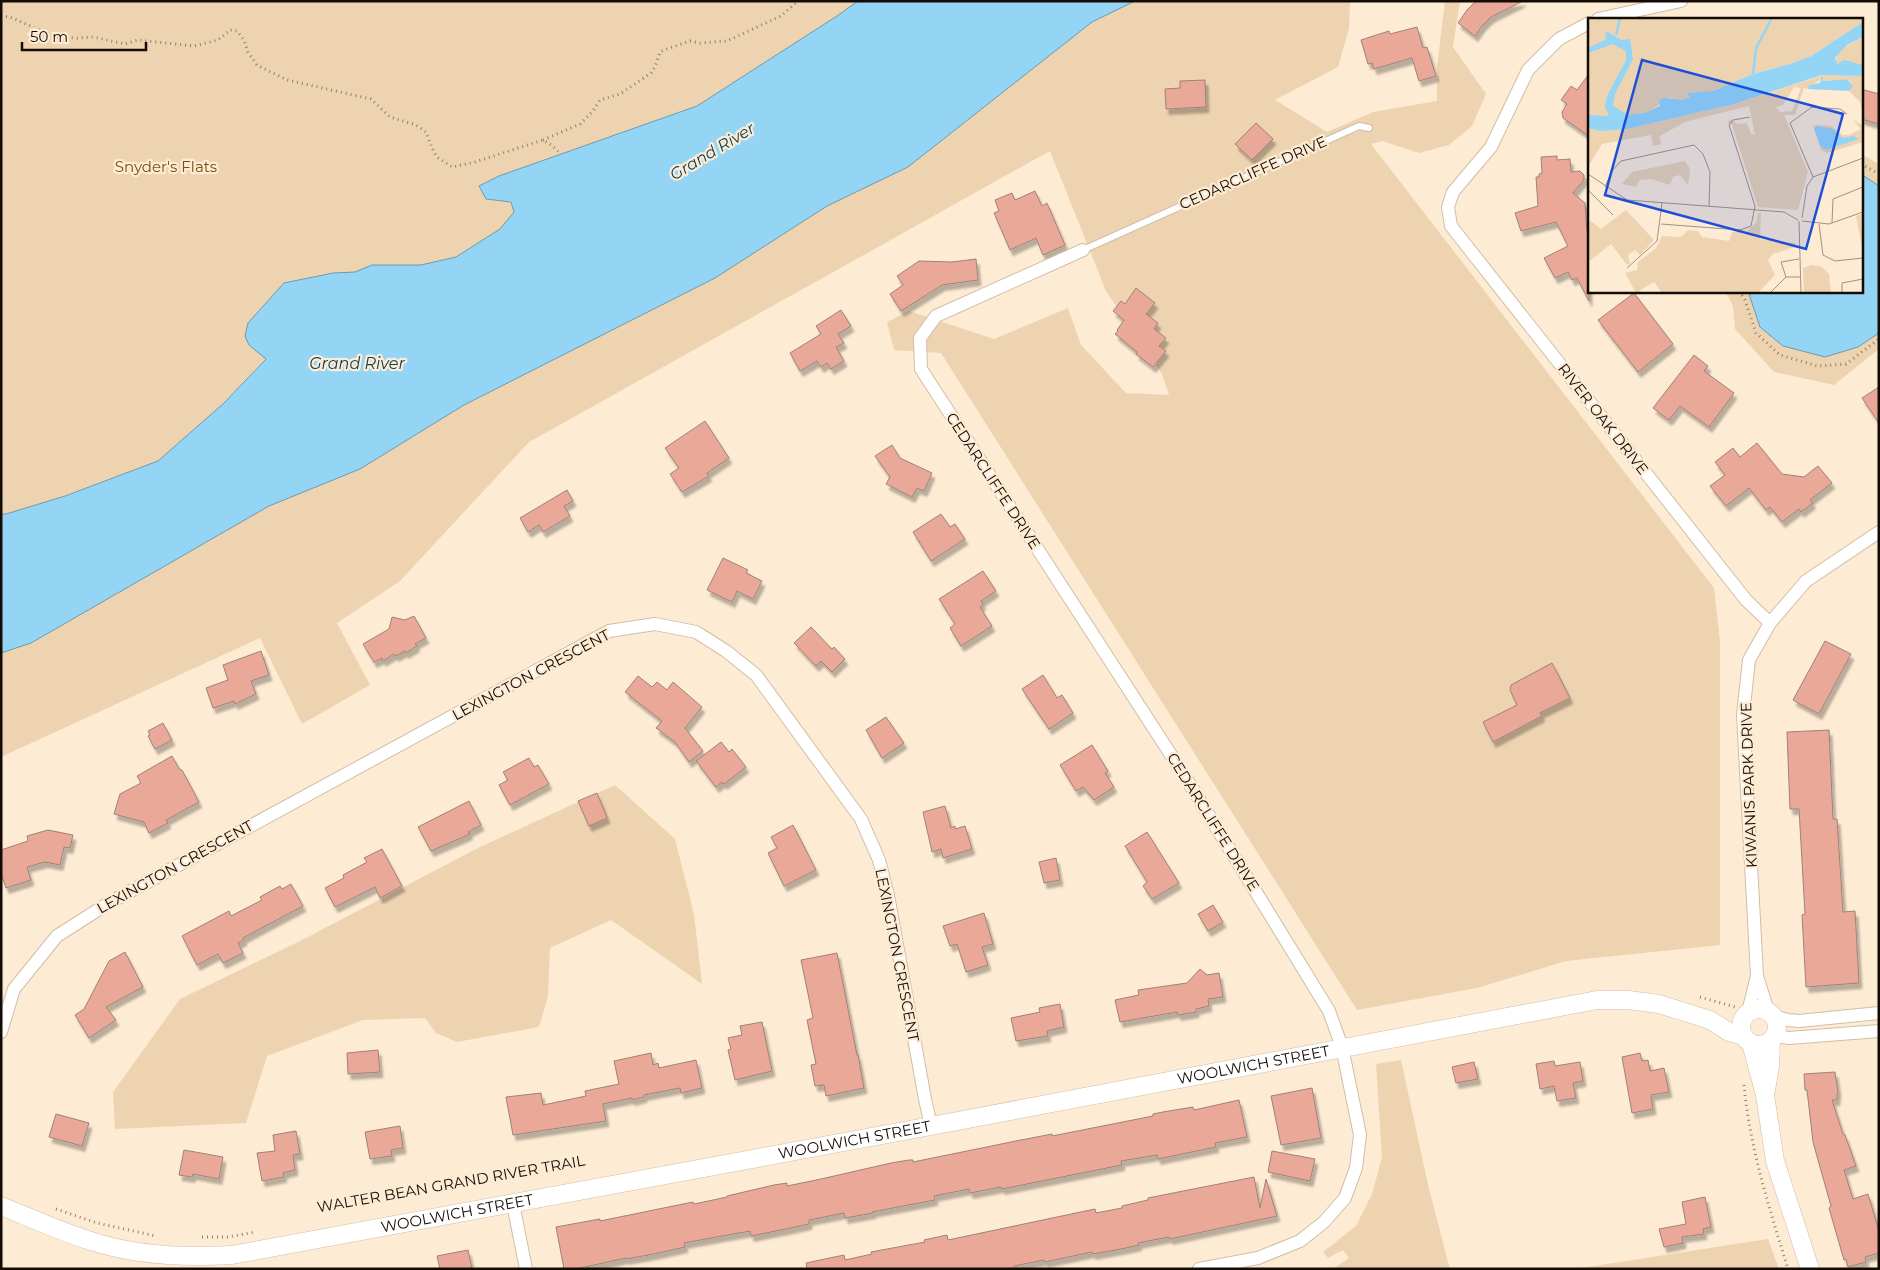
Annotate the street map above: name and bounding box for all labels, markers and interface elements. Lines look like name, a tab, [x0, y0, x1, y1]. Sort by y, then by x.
inset map	[1588, 18, 1862, 292]
scale bar	[22, 20, 146, 52]
text: 50 m	[30, 27, 68, 46]
water label: Grand River	[666, 118, 759, 184]
street label: CEDARCLIFFE DRIVE	[1176, 131, 1329, 214]
park label: Snyder's Flats	[115, 157, 217, 176]
water label: Grand River	[309, 354, 405, 373]
street label: RIVER OAK DRIVE	[1554, 359, 1653, 478]
street label: CEDARCLIFFE DRIVE	[942, 409, 1045, 553]
street label: LEXINGTON CRESCENT	[449, 625, 613, 724]
street label: KIWANIS PARK DRIVE	[1736, 702, 1761, 868]
street label: CEDARCLIFFE DRIVE	[1163, 749, 1264, 894]
street label: LEXINGTON CRESCENT	[93, 815, 257, 918]
street label: LEXINGTON CRESCENT	[871, 867, 924, 1043]
street label: WOOLWICH STREET	[1176, 1041, 1331, 1088]
street label: WOOLWICH STREET	[776, 1116, 932, 1163]
street label: WALTER BEAN GRAND RIVER TRAIL	[315, 1151, 587, 1216]
street label: WOOLWICH STREET	[379, 1190, 535, 1236]

